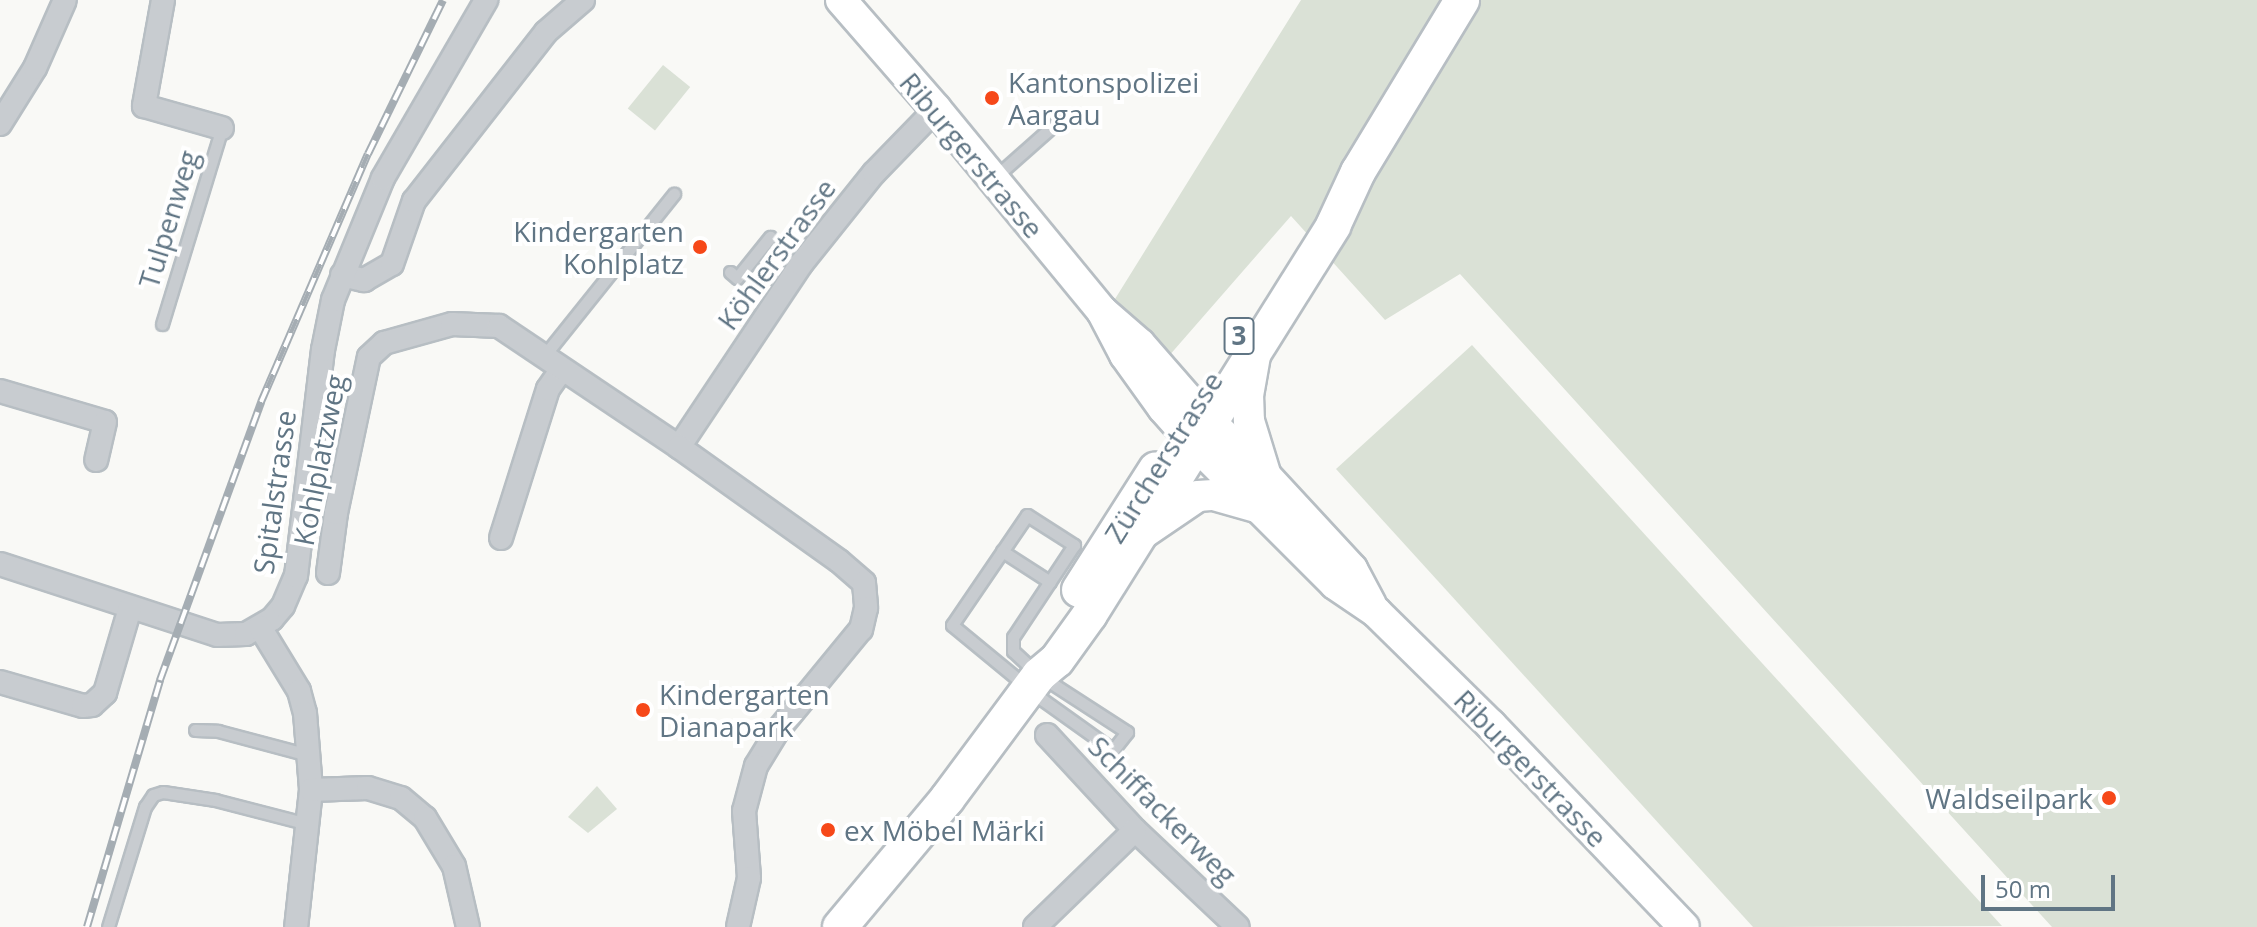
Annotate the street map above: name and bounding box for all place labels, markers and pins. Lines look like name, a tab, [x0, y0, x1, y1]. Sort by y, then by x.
place label: Kantonspolizei Aargau	[1008, 65, 1199, 131]
marker: Kantonspolizei Aargau	[983, 89, 1001, 107]
place label: Kindergarten Kohlplatz	[513, 214, 684, 280]
marker: Kindergarten Kohlplatz	[691, 238, 709, 256]
place label: Kindergarten Dianapark	[659, 677, 830, 743]
marker: Kindergarten Dianapark	[634, 701, 652, 719]
place label: Waldseilpark	[1925, 781, 2093, 815]
marker: Waldseilpark	[2100, 789, 2118, 807]
place label: ex Möbel Märki	[844, 813, 1045, 847]
marker: ex Möbel Märki	[819, 821, 837, 839]

